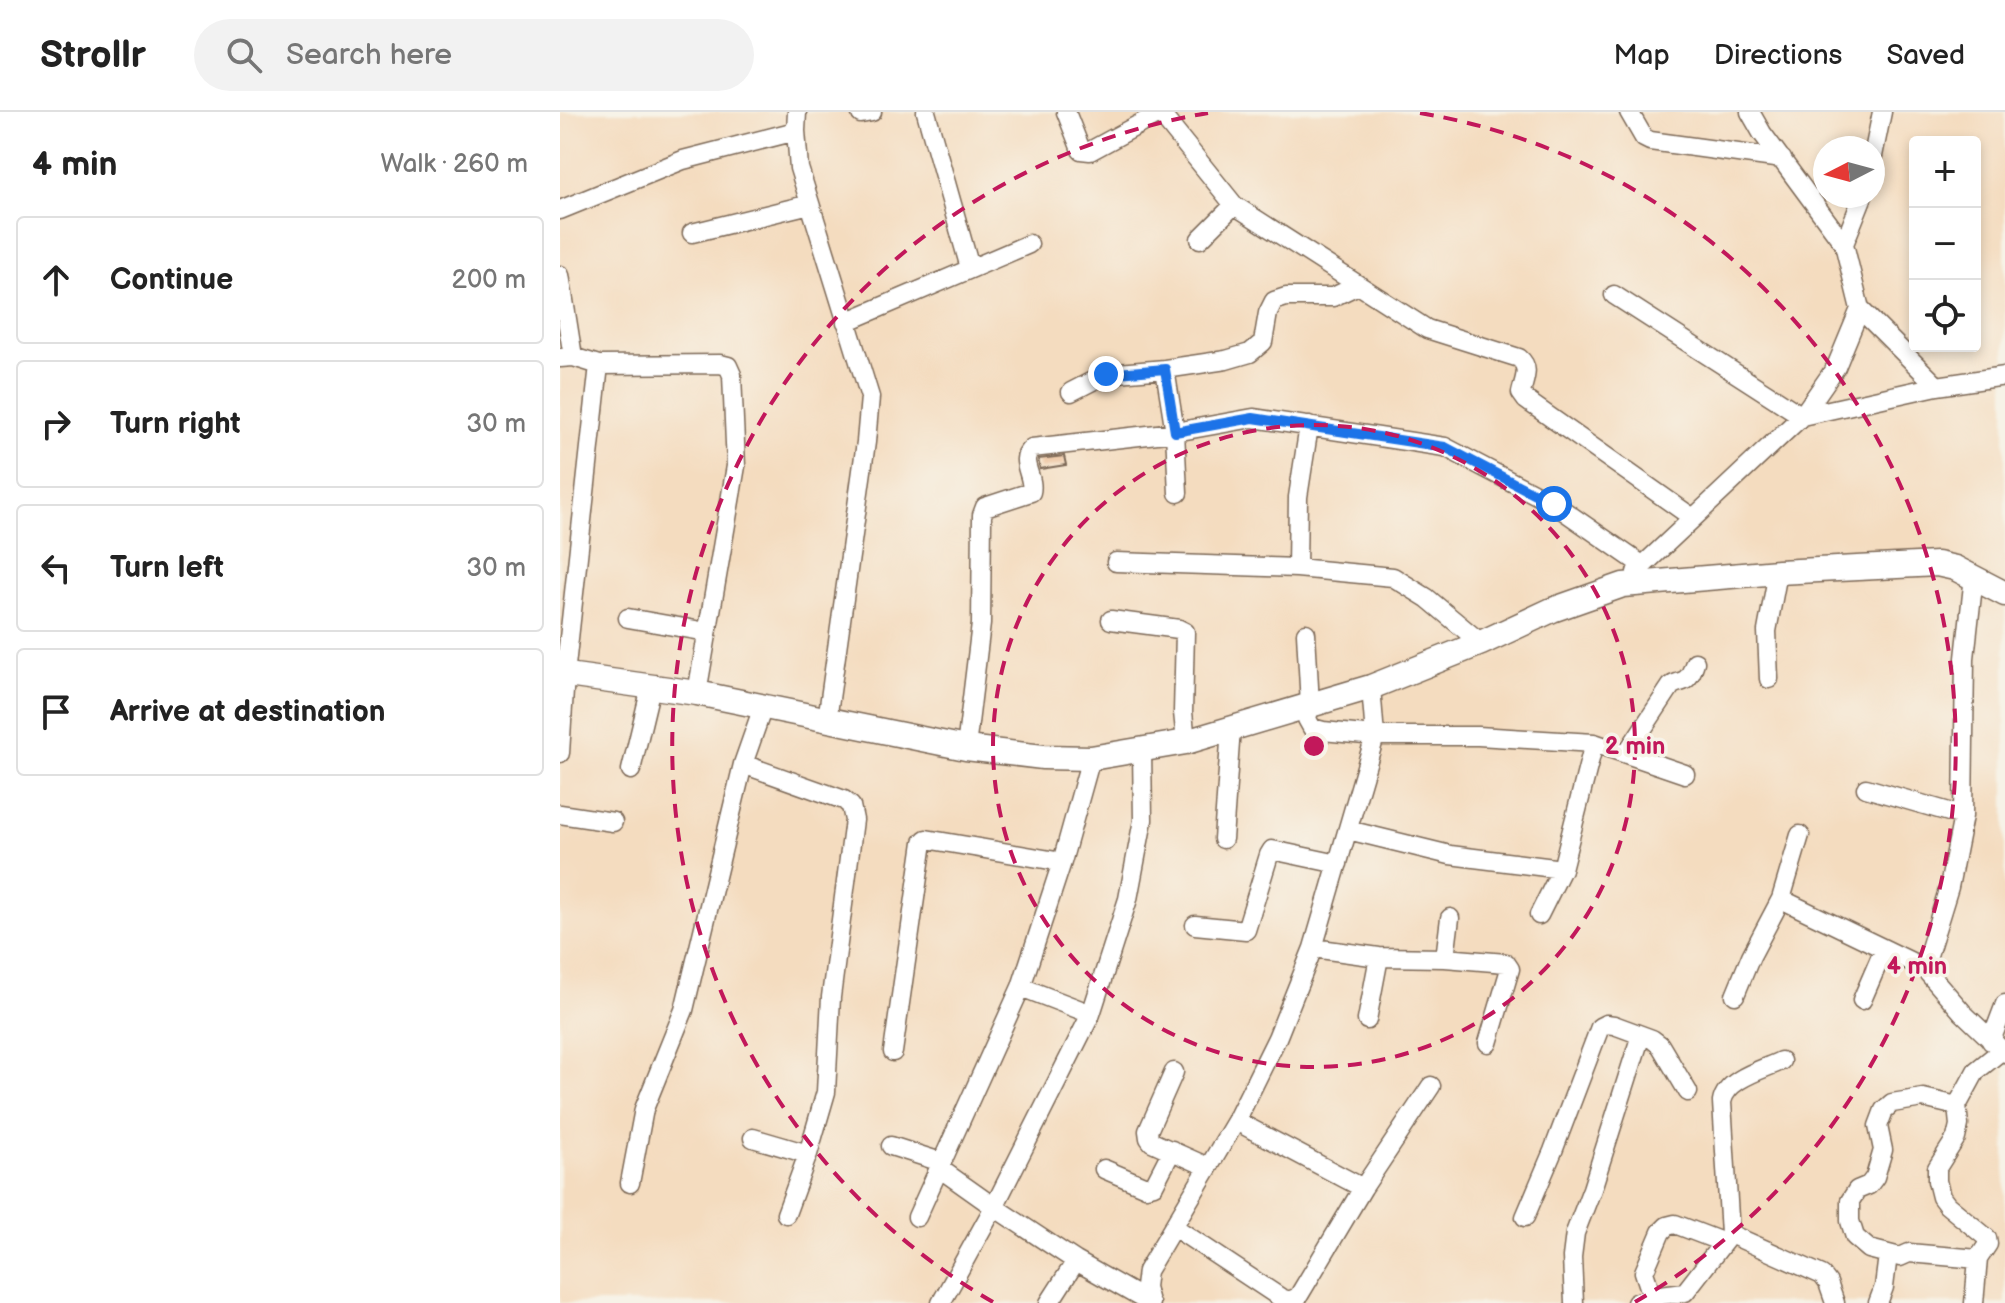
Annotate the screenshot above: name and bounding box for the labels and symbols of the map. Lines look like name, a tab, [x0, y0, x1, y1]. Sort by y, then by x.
north arrow	[1813, 136, 1885, 208]
route end	[1088, 356, 1124, 392]
route start	[1536, 486, 1572, 522]
centre of rings	[1300, 732, 1328, 760]
text: 2 min	[1605, 732, 1665, 761]
text: 4 min	[1887, 952, 1947, 981]

